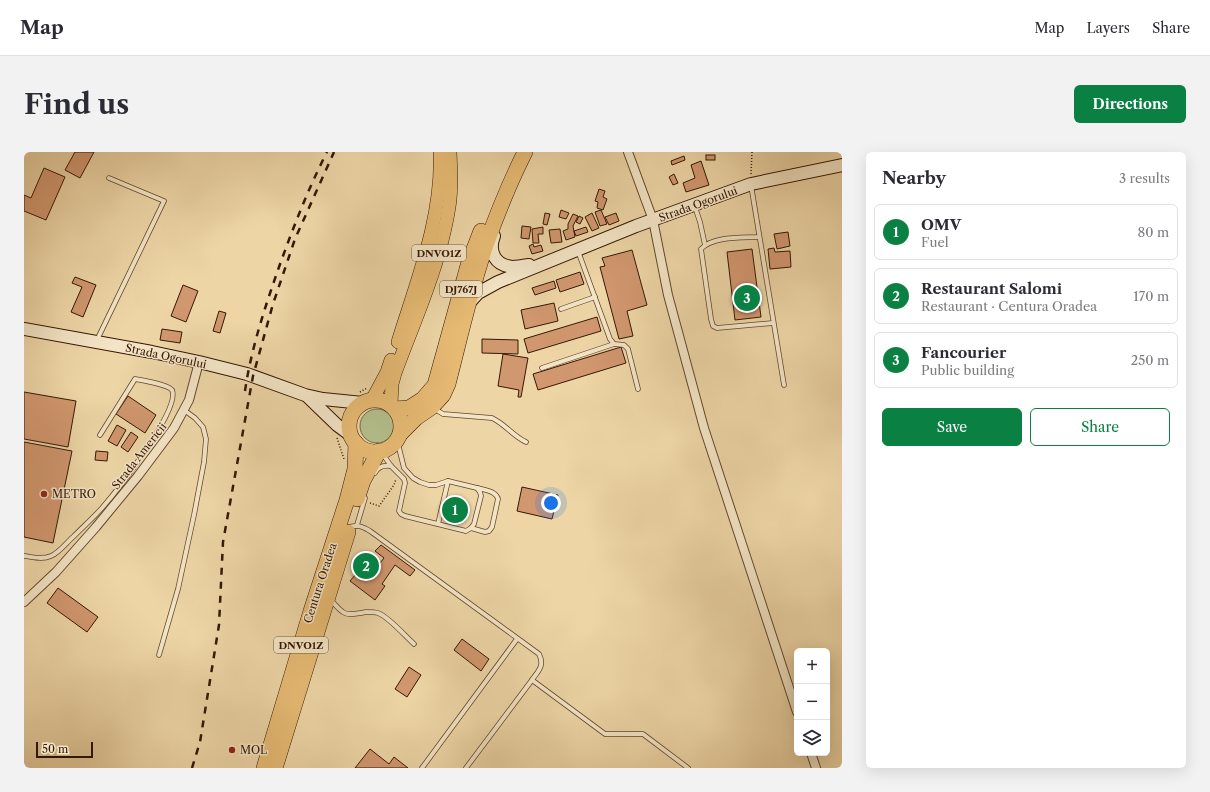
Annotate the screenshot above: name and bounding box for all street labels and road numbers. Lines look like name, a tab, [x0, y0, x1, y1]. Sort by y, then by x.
street label: Strada Ogorului	[657, 183, 740, 225]
road number: DNVO1Z	[412, 245, 466, 261]
road number: DJ767J	[440, 281, 482, 297]
street label: Strada Ogorului	[124, 341, 208, 372]
street label: Strada Americii	[109, 419, 170, 492]
street label: Centura Oradea	[300, 541, 340, 625]
road number: DNVO1Z	[274, 637, 328, 653]

